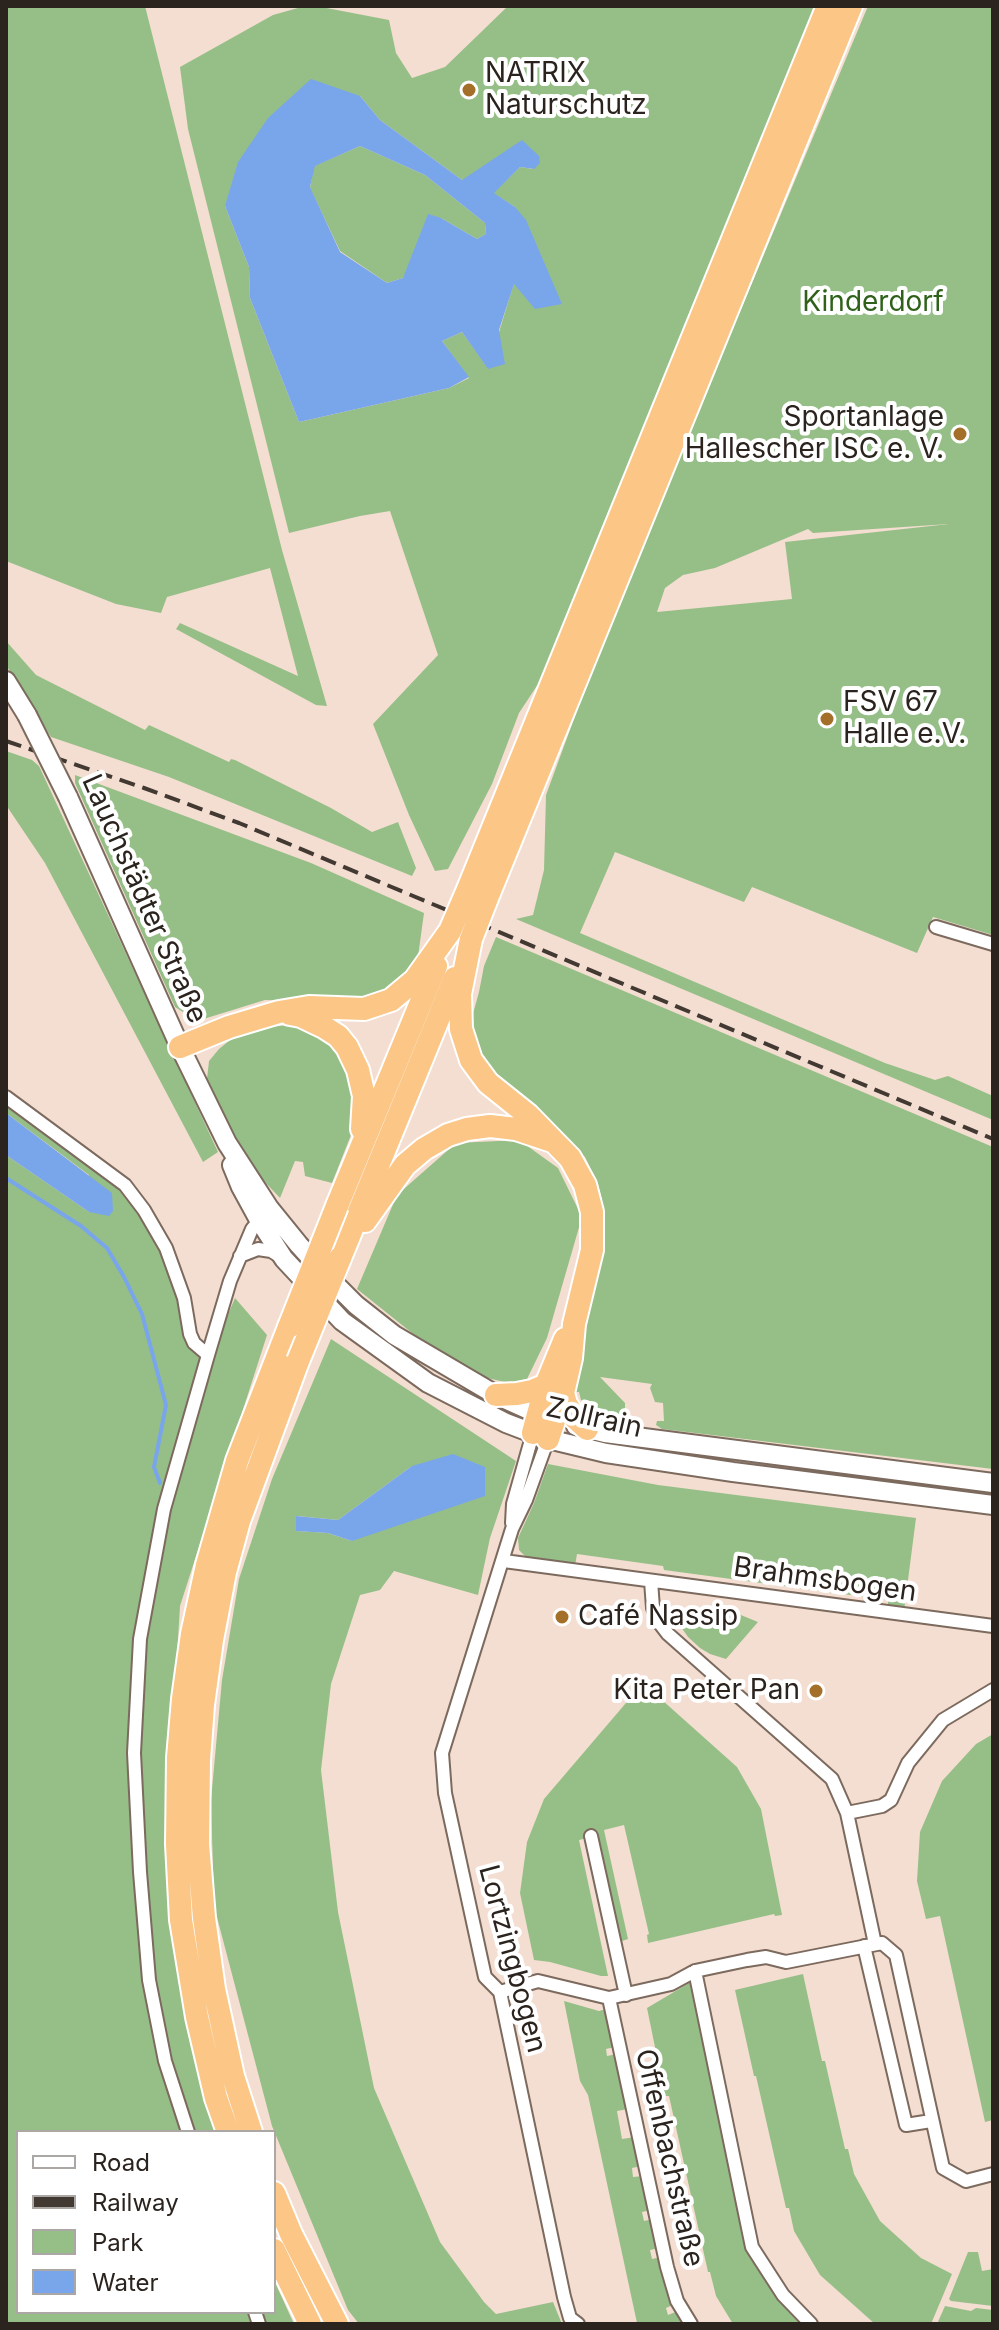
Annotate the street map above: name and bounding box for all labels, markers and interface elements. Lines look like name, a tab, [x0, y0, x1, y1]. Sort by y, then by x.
place label: NATRIX Naturschutz	[485, 57, 647, 123]
marker: NATRIX Naturschutz	[460, 81, 478, 99]
park label: Kinderdorf	[802, 286, 944, 320]
place label: Sportanlage Hallescher ISC e. V.	[685, 401, 944, 467]
marker: Sportanlage Hallescher ISC e. V.	[951, 425, 969, 443]
place label: FSV 67 Halle e.V.	[843, 686, 966, 752]
marker: FSV 67 Halle e.V.	[818, 710, 836, 728]
street label: Lauchstädter Straße	[74, 769, 214, 1029]
street label: Zollrain	[543, 1391, 645, 1445]
street label: Brahmsbogen	[731, 1551, 919, 1609]
place label: Café Nassip	[578, 1600, 738, 1634]
marker: Café Nassip	[553, 1608, 571, 1626]
place label: Kita Peter Pan	[613, 1674, 800, 1708]
marker: Kita Peter Pan	[807, 1682, 825, 1700]
street label: Lortzingbogen	[471, 1862, 553, 2056]
street label: Offenbachstraße	[628, 2046, 710, 2270]
legend	[16, 2130, 276, 2314]
text: Road	[92, 2148, 150, 2177]
text: Railway	[92, 2188, 179, 2217]
text: Park	[92, 2228, 143, 2257]
text: Water	[92, 2268, 159, 2297]

